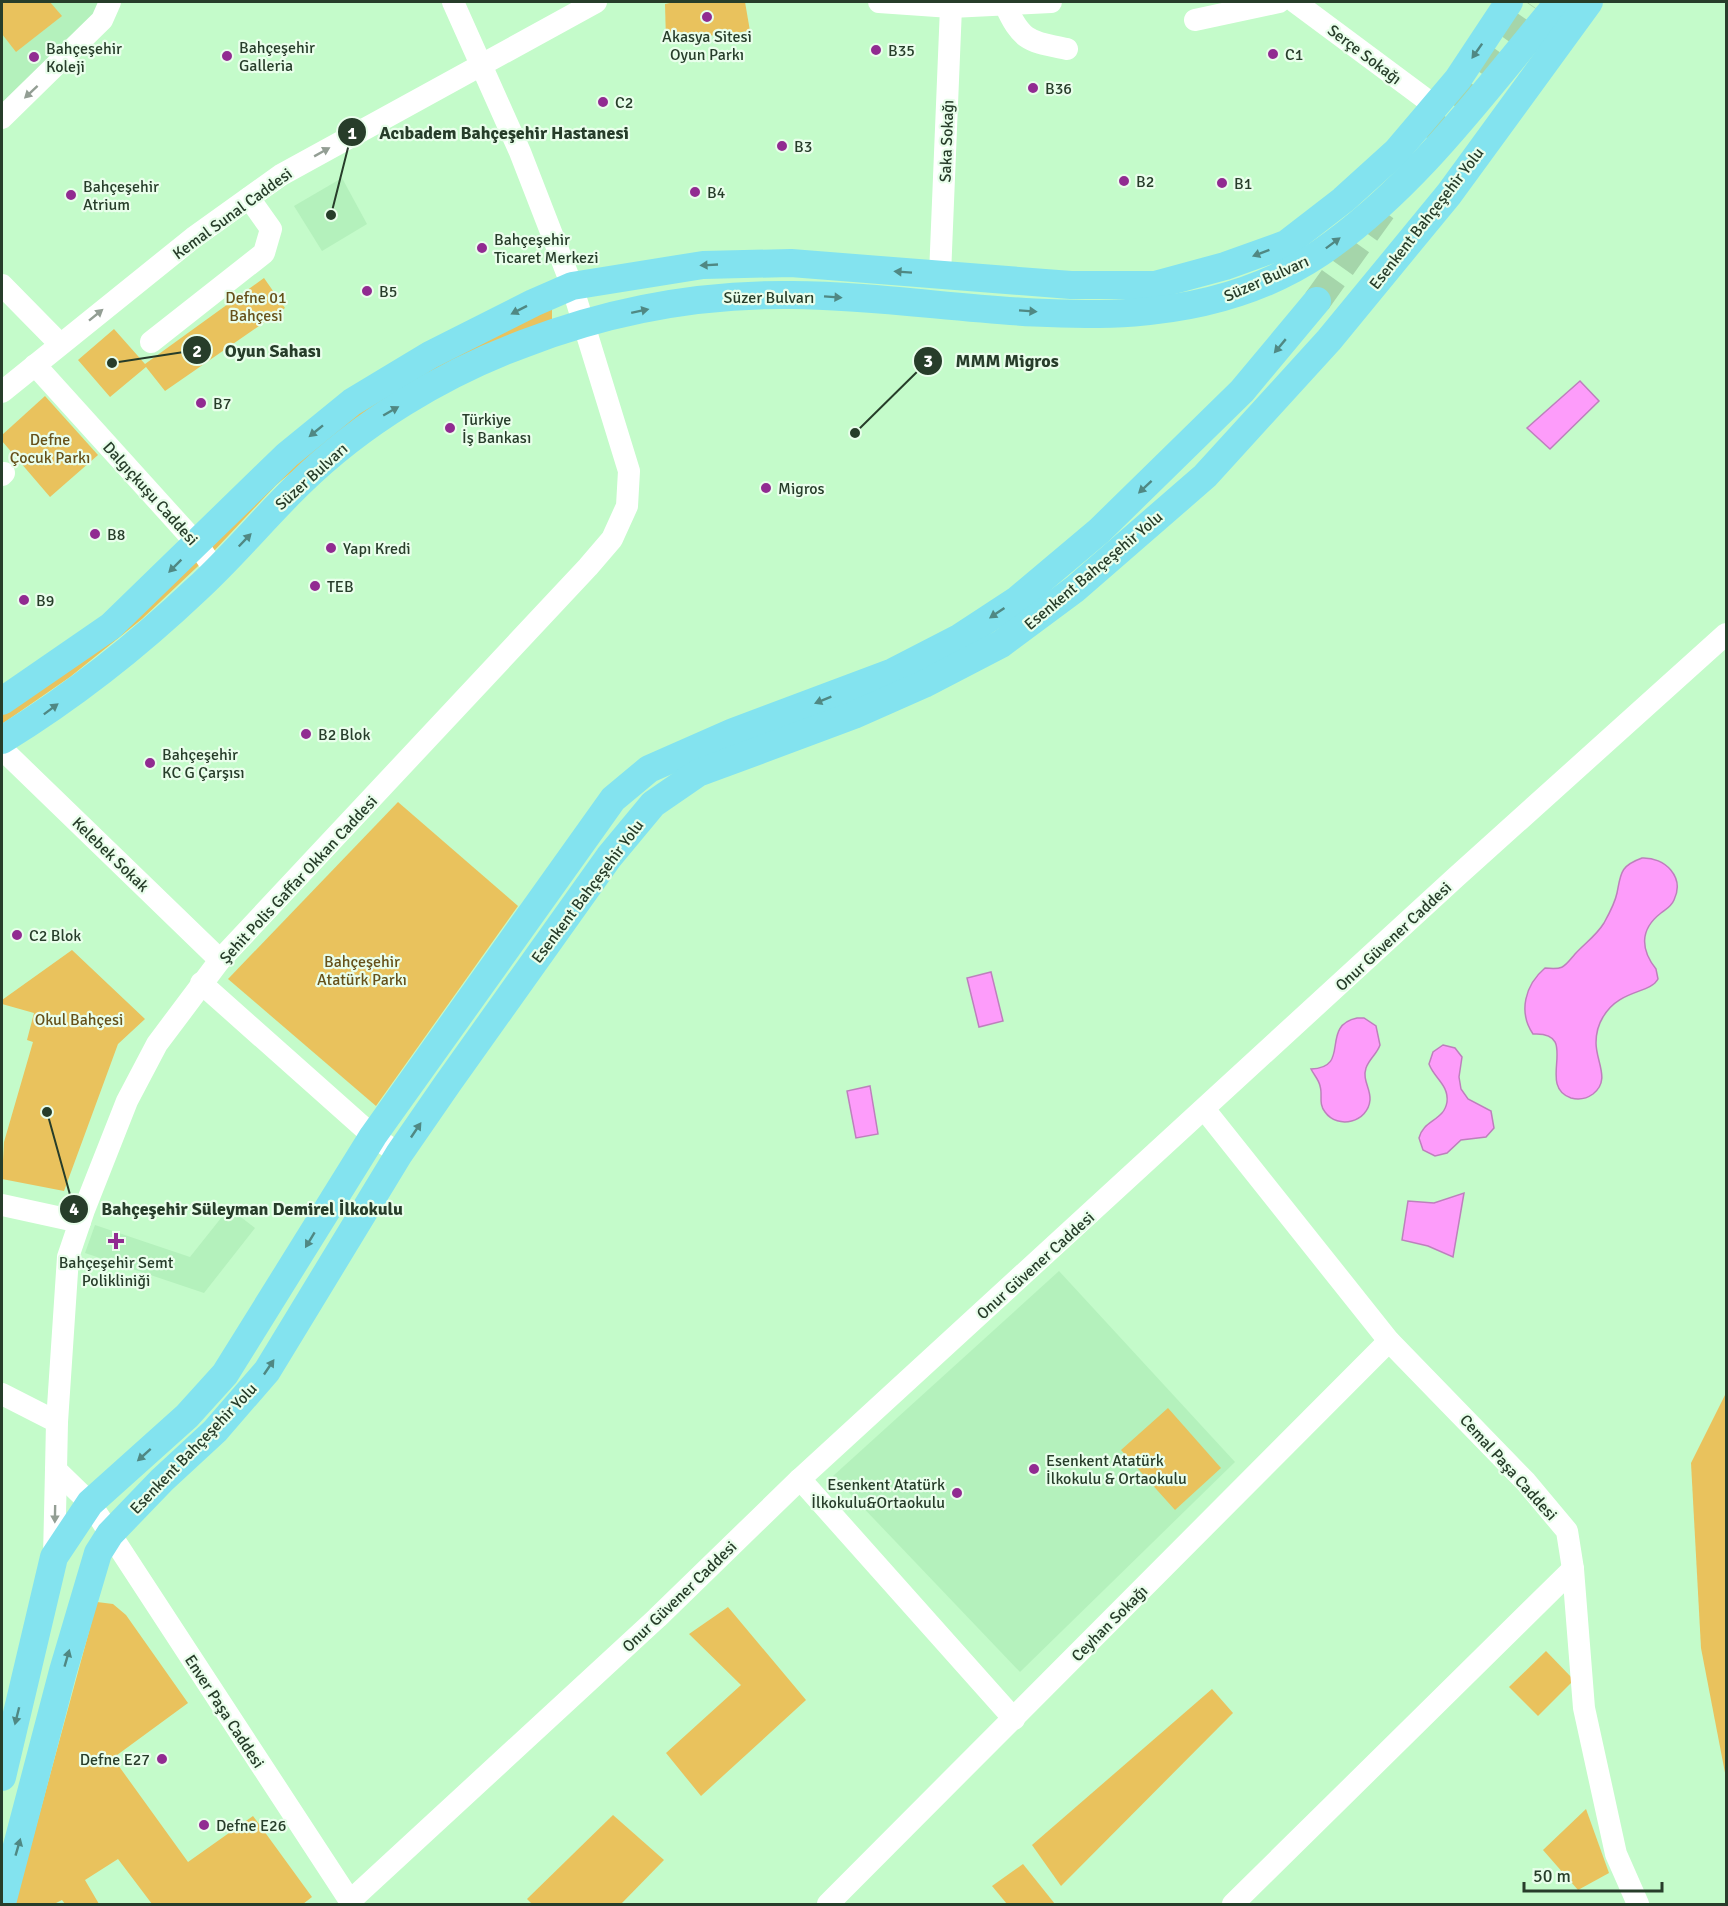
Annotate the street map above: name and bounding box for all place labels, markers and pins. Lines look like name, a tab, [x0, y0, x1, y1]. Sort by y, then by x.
marker: Akasya Sitesi Oyun Parkı	[700, 10, 714, 24]
place label: Akasya Sitesi Oyun Parkı	[662, 27, 752, 65]
place label: Bahçeşehir Galleria	[239, 38, 315, 76]
place label: Bahçeşehir Koleji	[46, 39, 122, 77]
place label: B35	[888, 41, 915, 61]
marker: B35	[869, 43, 883, 57]
place label: C1	[1285, 45, 1303, 65]
marker: C1	[1266, 47, 1280, 61]
marker: Bahçeşehir Galleria	[220, 49, 234, 63]
marker: Bahçeşehir Koleji	[27, 50, 41, 64]
place label: B36	[1045, 79, 1072, 99]
marker: B36	[1026, 81, 1040, 95]
place label: C2	[615, 93, 633, 113]
marker: C2	[596, 95, 610, 109]
callout: Acıbadem Bahçeşehir Hastanesi	[337, 114, 641, 150]
place label: B3	[794, 137, 812, 157]
marker: B3	[775, 139, 789, 153]
place label: B2	[1136, 172, 1154, 192]
marker: B2	[1117, 174, 1131, 188]
place label: B1	[1234, 174, 1252, 194]
marker: B1	[1215, 176, 1229, 190]
place label: Bahçeşehir Atrium	[83, 177, 159, 215]
place label: B4	[707, 183, 726, 203]
marker: B4	[688, 185, 702, 199]
marker: Bahçeşehir Atrium	[64, 188, 78, 202]
place label: Bahçeşehir Ticaret Merkezi	[494, 230, 599, 268]
marker: Bahçeşehir Ticaret Merkezi	[475, 241, 489, 255]
place label: B5	[379, 282, 397, 302]
marker: B5	[360, 284, 374, 298]
callout: Oyun Sahası	[182, 332, 333, 368]
callout: MMM Migros	[913, 343, 1071, 379]
place label: B7	[213, 394, 231, 414]
marker: B7	[194, 396, 208, 410]
place label: Türkiye İş Bankası	[462, 410, 531, 448]
marker: Türkiye İş Bankası	[443, 421, 457, 435]
place label: Migros	[778, 479, 825, 499]
marker: Migros	[759, 481, 773, 495]
place label: B8	[107, 525, 125, 545]
marker: B8	[88, 527, 102, 541]
place label: Yapı Kredi	[343, 539, 411, 559]
marker: Yapı Kredi	[324, 541, 338, 555]
place label: TEB	[327, 577, 354, 597]
marker: TEB	[308, 579, 322, 593]
place label: B9	[36, 591, 54, 611]
marker: B9	[17, 593, 31, 607]
place label: B2 Blok	[318, 725, 370, 745]
marker: B2 Blok	[299, 727, 313, 741]
place label: Bahçeşehir KC G Çarşısı	[162, 745, 245, 783]
marker: Bahçeşehir KC G Çarşısı	[143, 756, 157, 770]
place label: C2 Blok	[29, 926, 81, 946]
marker: C2 Blok	[10, 928, 24, 942]
callout: Bahçeşehir Süleyman Demirel İlkokulu	[59, 1191, 415, 1227]
marker: Bahçeşehir Semt Polikliniği	[107, 1232, 125, 1250]
place label: Bahçeşehir Semt Polikliniği	[59, 1253, 174, 1291]
place label: Esenkent Atatürk İlkokulu & Ortaokulu	[1046, 1451, 1187, 1489]
marker: Esenkent Atatürk İlkokulu & Ortaokulu	[1027, 1462, 1041, 1476]
place label: Esenkent Atatürk İlkokulu&Ortaokulu	[811, 1475, 945, 1513]
marker: Esenkent Atatürk İlkokulu&Ortaokulu	[950, 1486, 964, 1500]
place label: Defne E27	[80, 1750, 150, 1770]
marker: Defne E27	[155, 1752, 169, 1766]
place label: Defne E26	[216, 1816, 286, 1836]
marker: Defne E26	[197, 1818, 211, 1832]

